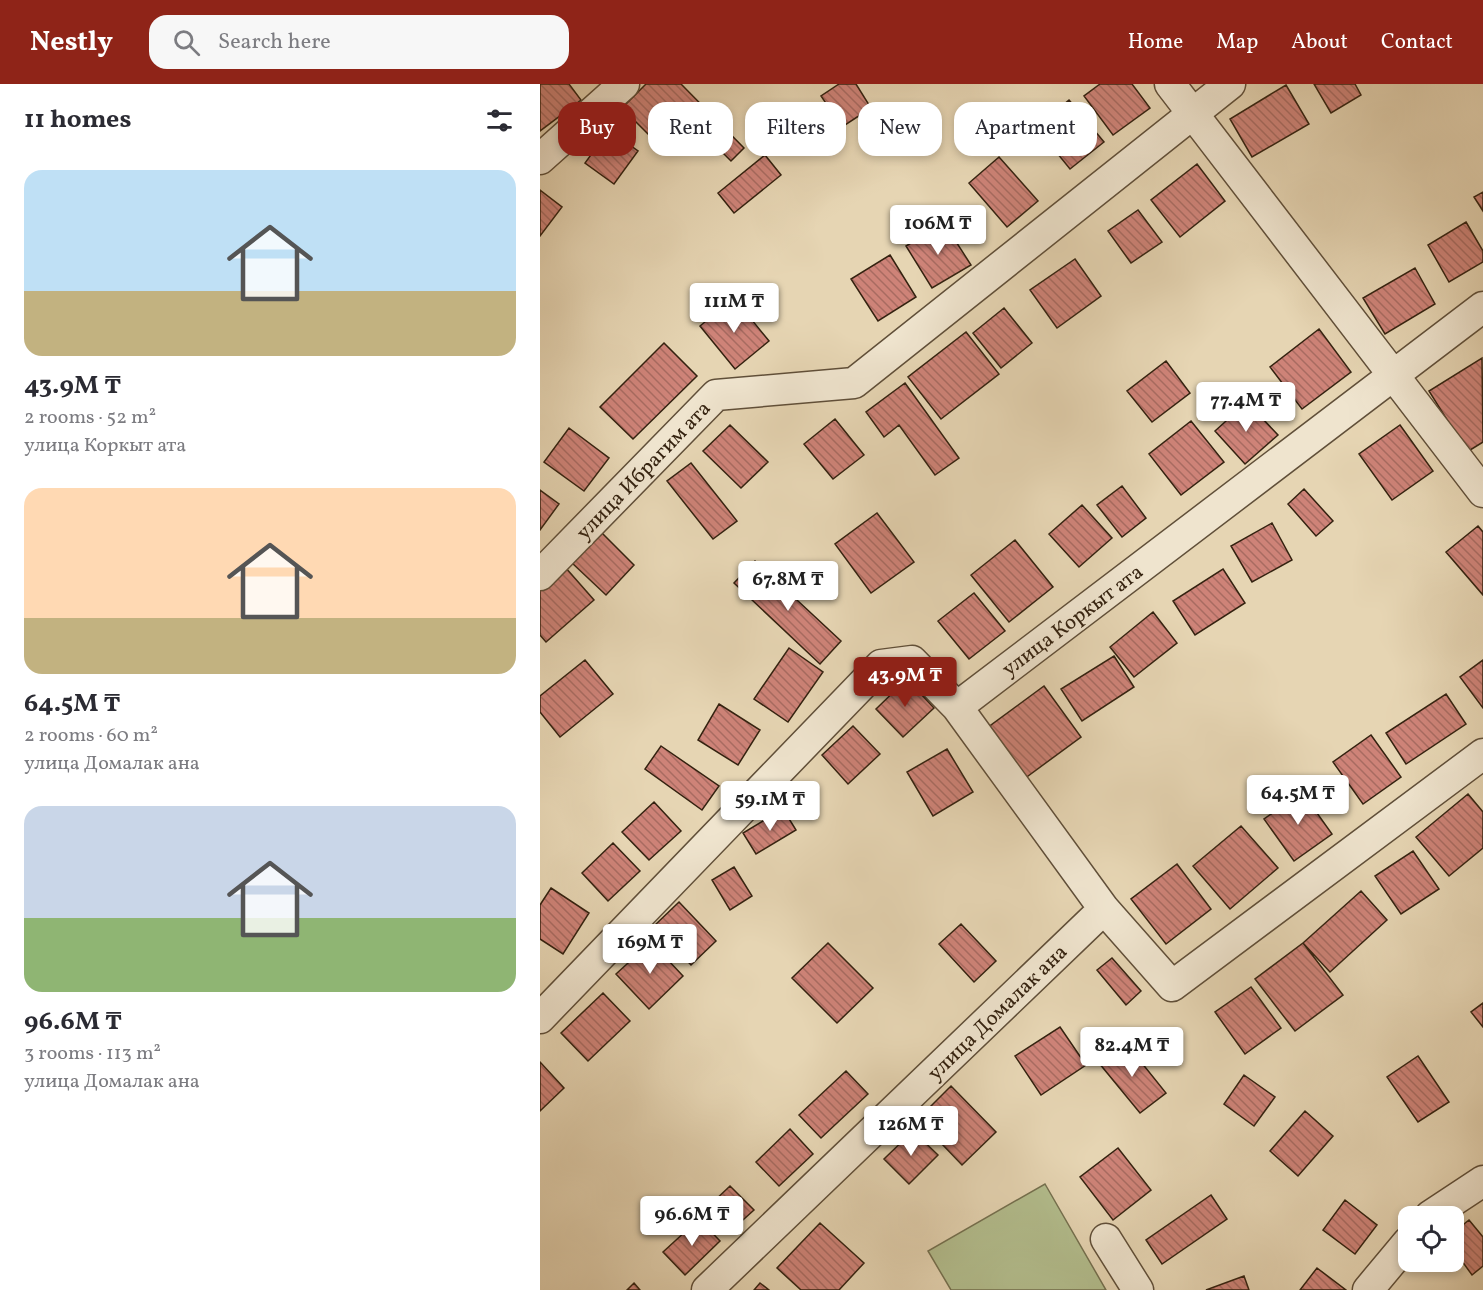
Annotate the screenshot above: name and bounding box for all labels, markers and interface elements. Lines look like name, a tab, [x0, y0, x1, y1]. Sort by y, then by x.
search box	[149, 15, 569, 69]
text: Nestly	[30, 23, 113, 62]
icon: search	[170, 26, 203, 59]
text: Search here	[218, 27, 331, 58]
text: Home	[1128, 28, 1183, 57]
text: Map	[1216, 28, 1258, 57]
text: About	[1291, 28, 1348, 57]
text: Contact	[1381, 28, 1453, 57]
text: 11 homes	[24, 102, 131, 138]
chip: Buy	[558, 102, 636, 156]
chip: Rent	[648, 102, 733, 156]
chip: Filters	[745, 102, 846, 156]
chip: New	[858, 102, 942, 156]
chip: Apartment	[954, 102, 1097, 156]
icon: filters	[483, 104, 516, 137]
pin: 106M ₸	[889, 205, 987, 256]
icon: home	[216, 209, 324, 317]
text: 106M ₸	[904, 210, 972, 238]
pin: 111M ₸	[685, 283, 783, 334]
text: 111M ₸	[704, 288, 764, 316]
text: 43.9M ₸	[24, 368, 121, 404]
pin: 77.4M ₸	[1191, 382, 1301, 433]
text: 77.4M ₸	[1210, 387, 1282, 415]
street label: улица Ибрагим ата	[570, 395, 718, 547]
text: 2 rooms · 52 m²	[24, 404, 156, 432]
text: улица Коркыт ата	[24, 432, 186, 460]
icon: home	[216, 527, 324, 635]
street label: улица Коркыт ата	[996, 558, 1150, 684]
pin: 67.8M ₸	[733, 561, 843, 612]
text: 67.8M ₸	[752, 566, 824, 594]
pin: 43.9M ₸	[850, 657, 960, 708]
text: 43.9M ₸	[868, 662, 942, 690]
text: 64.5M ₸	[24, 686, 121, 722]
text: 2 rooms · 60 m²	[24, 722, 158, 750]
text: улица Домалак ана	[24, 750, 200, 778]
pin: 64.5M ₸	[1243, 775, 1353, 826]
text: 64.5M ₸	[1261, 780, 1335, 808]
pin: 59.1M ₸	[715, 781, 825, 832]
text: 59.1M ₸	[735, 786, 805, 814]
icon: home	[216, 845, 324, 953]
pin: 169M ₸	[601, 924, 699, 975]
text: 169M ₸	[617, 929, 683, 957]
street label: улица Домалак ана	[922, 939, 1075, 1088]
text: 96.6M ₸	[24, 1004, 122, 1040]
pin: 82.4M ₸	[1077, 1027, 1187, 1078]
text: 82.4M ₸	[1094, 1032, 1170, 1060]
text: 3 rooms · 113 m²	[24, 1040, 161, 1068]
text: улица Домалак ана	[24, 1068, 200, 1096]
pin: 126M ₸	[862, 1106, 960, 1157]
text: 126M ₸	[878, 1111, 944, 1139]
pin: 96.6M ₸	[637, 1196, 747, 1247]
text: 96.6M ₸	[654, 1201, 730, 1229]
map controls	[1398, 1206, 1464, 1272]
button: locate	[1398, 1206, 1464, 1272]

